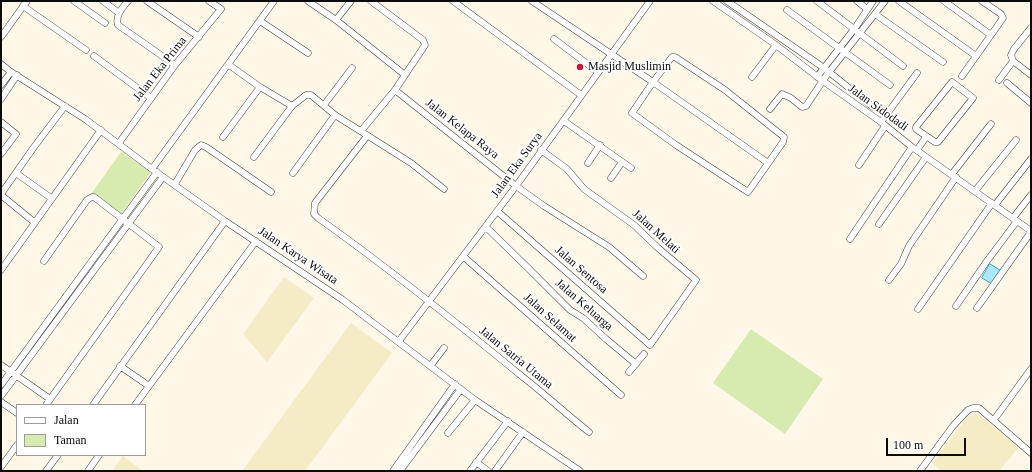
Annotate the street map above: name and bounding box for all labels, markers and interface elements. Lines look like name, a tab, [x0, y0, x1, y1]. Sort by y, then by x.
street label: Jalan Eka Prima	[130, 34, 190, 104]
place label: Masjid Muslimin	[588, 60, 671, 74]
marker: Masjid Muslimin	[575, 62, 585, 72]
street label: Jalan Sidodadi	[845, 82, 911, 134]
street label: Jalan Kelapa Raya	[422, 96, 502, 162]
street label: Jalan Eka Surya	[488, 129, 546, 201]
street label: Jalan Melati	[629, 207, 683, 257]
street label: Jalan Karya Wisata	[256, 224, 340, 288]
street label: Jalan Sentosa	[552, 243, 610, 297]
street label: Jalan Keluarga	[552, 276, 616, 334]
street label: Jalan Selamat	[521, 290, 579, 346]
street label: Jalan Satria Utama	[476, 324, 556, 392]
legend	[16, 404, 146, 456]
text: Jalan	[54, 413, 79, 427]
scale bar	[888, 430, 968, 456]
text: Taman	[54, 433, 86, 447]
text: 100 m	[893, 438, 923, 452]

